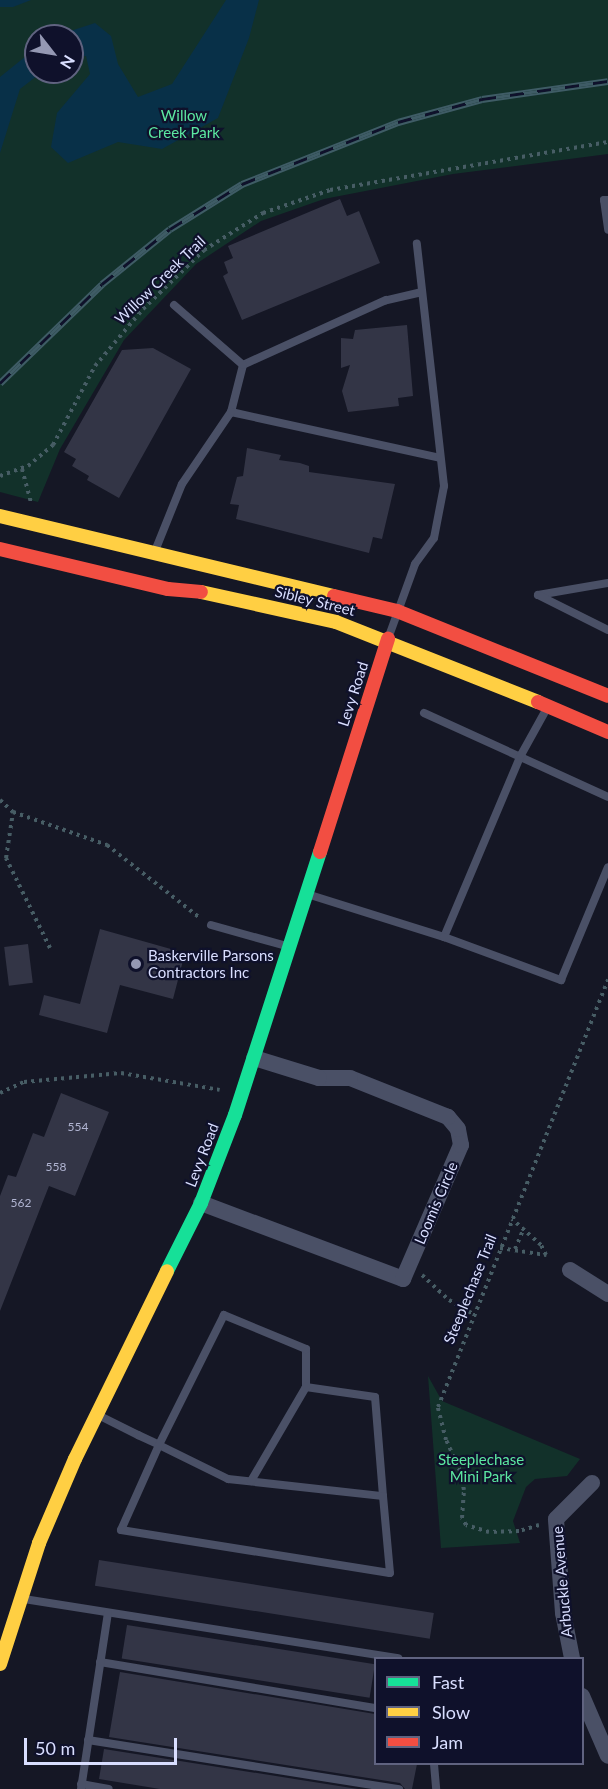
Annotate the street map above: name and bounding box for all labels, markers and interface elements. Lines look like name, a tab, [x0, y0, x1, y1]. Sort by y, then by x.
north arrow	[24, 24, 84, 84]
text: N	[57, 52, 79, 73]
park label: Willow Creek Park	[148, 106, 220, 141]
street label: Willow Creek Trail	[111, 232, 209, 328]
street label: Sibley Street	[273, 582, 357, 620]
street label: Levy Road	[334, 659, 372, 729]
place label: Baskerville Parsons Contractors Inc	[148, 946, 274, 981]
marker: Baskerville Parsons Contractors Inc	[129, 957, 143, 971]
house number: 554	[68, 1120, 88, 1134]
street label: Levy Road	[182, 1120, 222, 1190]
street label: Loomis Circle	[411, 1159, 461, 1247]
house number: 558	[46, 1160, 66, 1174]
house number: 562	[11, 1196, 31, 1210]
street label: Steeplechase Trail	[440, 1231, 500, 1347]
park label: Steeplechase Mini Park	[438, 1450, 524, 1485]
street label: Arbuckle Avenue	[548, 1525, 576, 1639]
legend	[374, 1657, 584, 1765]
text: Fast	[432, 1671, 464, 1693]
text: Slow	[432, 1701, 470, 1723]
scale bar	[27, 1726, 180, 1764]
text: Jam	[432, 1731, 463, 1753]
text: 50 m	[35, 1737, 75, 1759]

